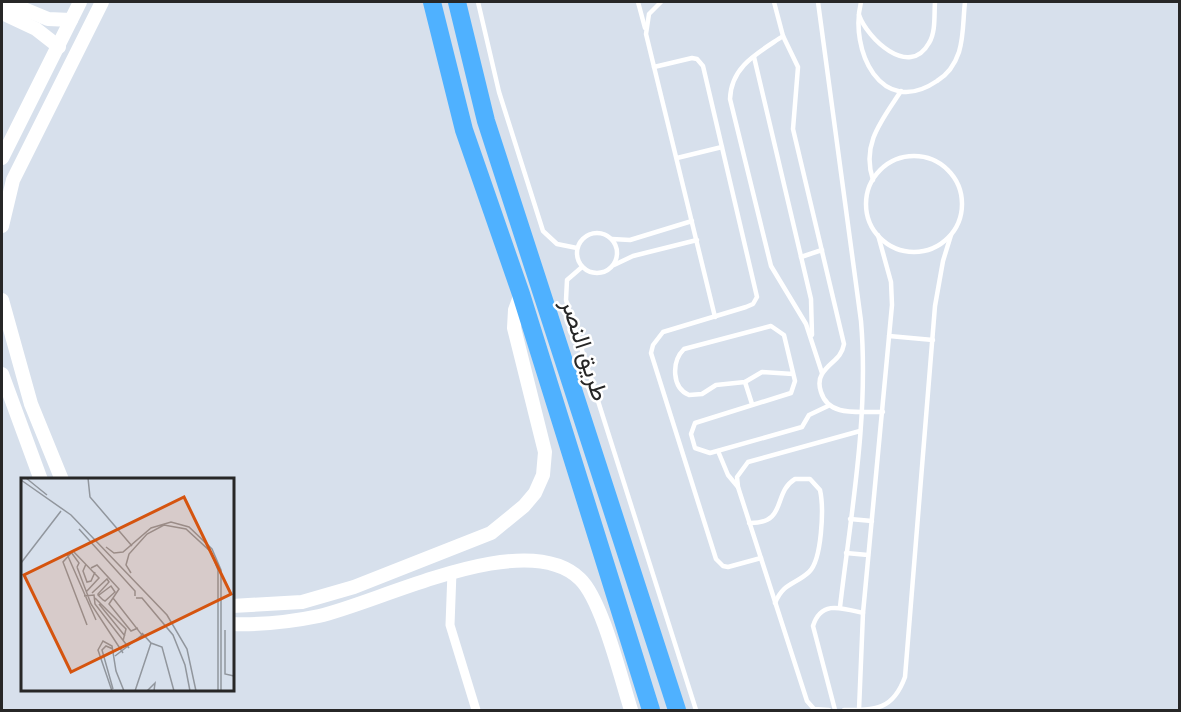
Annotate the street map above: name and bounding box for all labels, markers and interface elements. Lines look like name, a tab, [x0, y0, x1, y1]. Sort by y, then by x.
street label: طريق النصر	[554, 296, 612, 405]
inset map	[21, 478, 234, 691]

